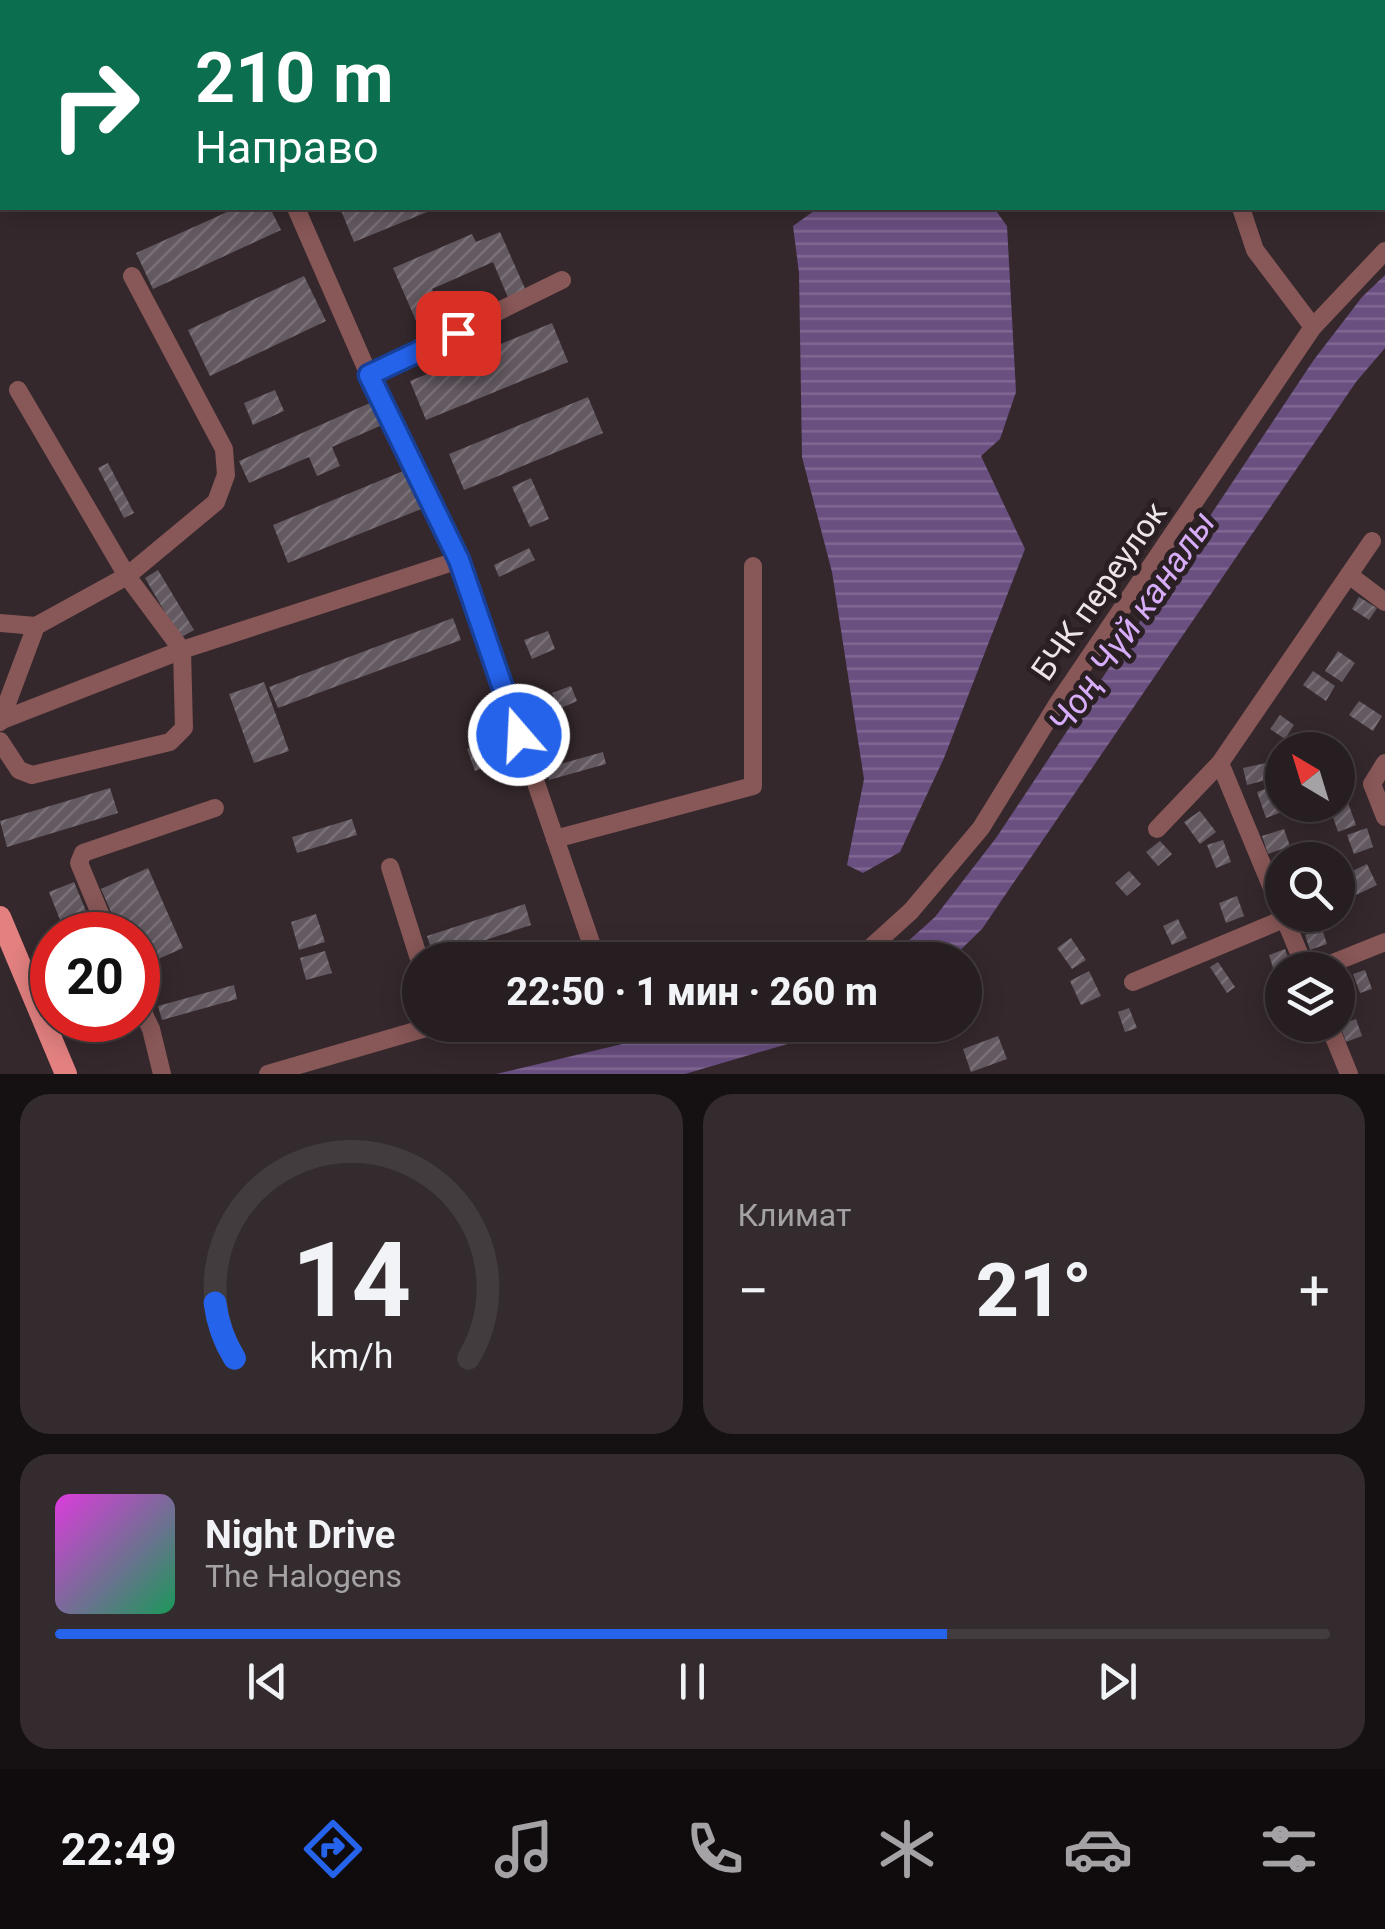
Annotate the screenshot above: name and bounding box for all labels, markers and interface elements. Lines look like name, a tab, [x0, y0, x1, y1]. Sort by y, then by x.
text: 210 m	[195, 37, 394, 119]
icon: right	[30, 40, 160, 170]
text: Направо	[195, 121, 379, 174]
pin	[416, 291, 501, 376]
icon: arrive	[431, 306, 486, 361]
street label: БЧК переулок	[1024, 495, 1174, 687]
water label: Чоң Чүй каналы	[1041, 503, 1224, 741]
position arrow	[467, 683, 571, 787]
north arrow	[1265, 732, 1355, 822]
map controls	[1265, 732, 1355, 1042]
button: search	[1265, 842, 1355, 932]
speed limit sign: 20	[30, 912, 160, 1042]
button: layers	[1265, 952, 1355, 1042]
text: 22:50 · 1 мин · 260 m	[506, 970, 878, 1014]
text: Климат	[738, 1196, 851, 1234]
text: 14	[292, 1220, 411, 1341]
text: 21°	[976, 1246, 1092, 1334]
text: −	[738, 1259, 769, 1323]
text: +	[1299, 1259, 1330, 1323]
text: km/h	[309, 1335, 393, 1377]
text: Night Drive	[205, 1513, 395, 1557]
text: The Halogens	[205, 1557, 402, 1595]
icon: previous	[240, 1654, 295, 1709]
icon: pause	[665, 1654, 720, 1709]
icon: next	[1090, 1654, 1145, 1709]
icon: directions	[298, 1814, 368, 1884]
icon: music	[489, 1814, 559, 1884]
icon: phone	[680, 1814, 750, 1884]
icon: climate	[872, 1814, 942, 1884]
icon: car	[1063, 1814, 1133, 1884]
icon: filters	[1254, 1814, 1324, 1884]
text: 22:49	[61, 1823, 177, 1876]

